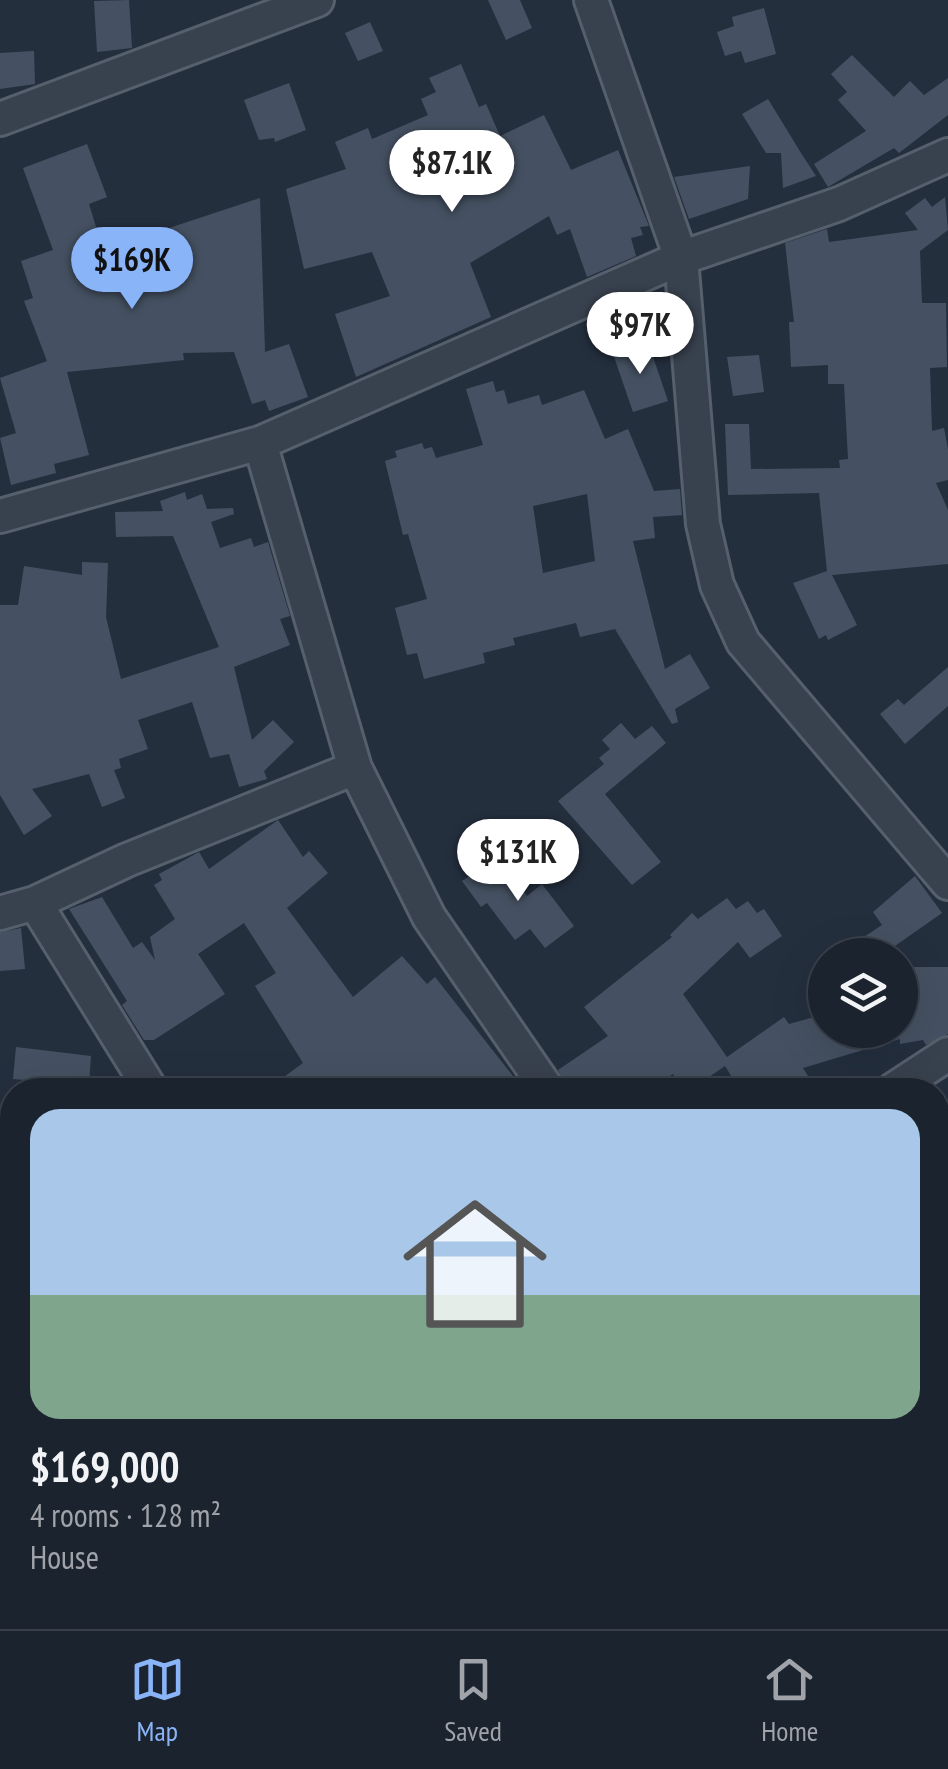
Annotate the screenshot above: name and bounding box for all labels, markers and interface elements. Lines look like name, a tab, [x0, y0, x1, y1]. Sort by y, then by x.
pin: $87.1K	[371, 130, 533, 215]
text: $87.1K	[411, 141, 493, 183]
pin: $169K	[62, 227, 202, 312]
text: $169K	[93, 238, 171, 280]
pin: $97K	[581, 292, 699, 377]
text: $97K	[609, 303, 671, 345]
pin: $131K	[448, 819, 588, 904]
text: $131K	[479, 830, 557, 872]
map controls	[808, 938, 918, 1048]
button: layers	[808, 938, 918, 1048]
icon: home	[385, 1174, 565, 1354]
text: $169,000	[30, 1439, 180, 1494]
text: 4 rooms · 128 m²	[30, 1494, 221, 1536]
text: House	[30, 1536, 99, 1578]
tab: Map	[130, 1652, 185, 1749]
tab: Saved	[444, 1652, 502, 1749]
tab: Home	[761, 1652, 818, 1749]

